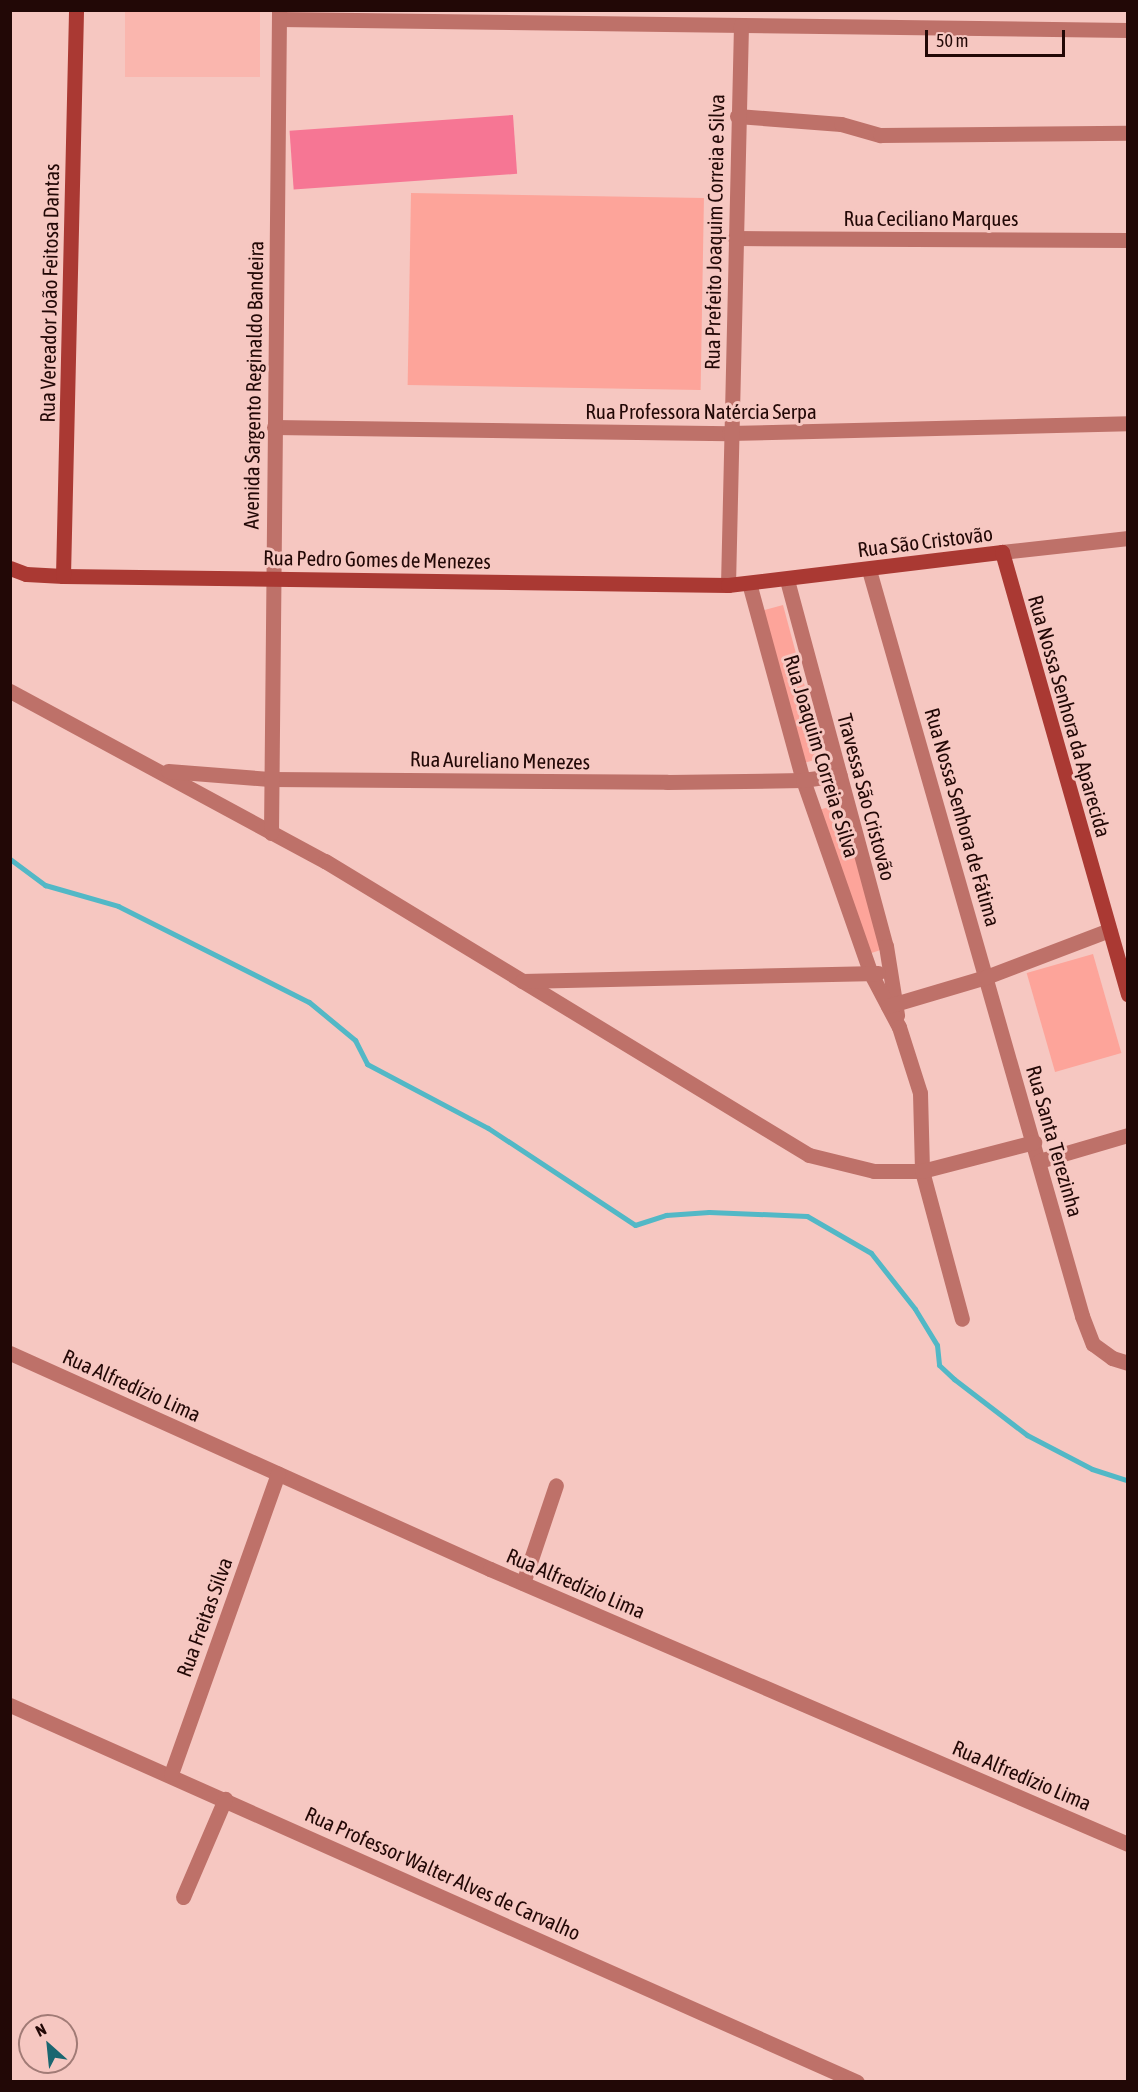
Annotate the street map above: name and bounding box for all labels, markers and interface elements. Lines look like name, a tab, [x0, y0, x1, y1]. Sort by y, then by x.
scale bar	[928, 18, 1068, 56]
text: 50 m	[936, 30, 968, 51]
street label: Rua Prefeito Joaquim Correia e Silva	[699, 94, 729, 370]
street label: Rua Vereador João Feitosa Dantas	[34, 163, 64, 423]
street label: Rua Ceciliano Marques	[844, 205, 1018, 231]
street label: Avenida Sargento Reginaldo Bandeira	[238, 241, 268, 529]
street label: Rua Professora Natércia Serpa	[585, 398, 817, 424]
street label: Rua São Cristovão	[856, 520, 994, 562]
street label: Rua Pedro Gomes de Menezes	[263, 544, 491, 574]
street label: Rua Nossa Senhora da Aparecida	[1023, 592, 1117, 840]
street label: Rua Joaquim Correia e Silva	[779, 651, 865, 861]
street label: Rua Nossa Senhora de Fátima	[920, 705, 1006, 929]
street label: Travessa São Cristovão	[833, 711, 901, 883]
street label: Rua Aureliano Menezes	[410, 746, 590, 774]
street label: Rua Santa Terezinha	[1021, 1062, 1089, 1220]
street label: Rua Alfredízio Lima	[59, 1343, 205, 1427]
street label: Rua Alfredízio Lima	[503, 1542, 649, 1624]
street label: Rua Freitas Silva	[171, 1554, 237, 1680]
street label: Rua Alfredízio Lima	[949, 1734, 1095, 1816]
street label: Rua Professor Walter Alves de Carvalho	[301, 1801, 585, 1945]
north arrow	[18, 2014, 78, 2074]
text: N	[32, 2020, 49, 2040]

